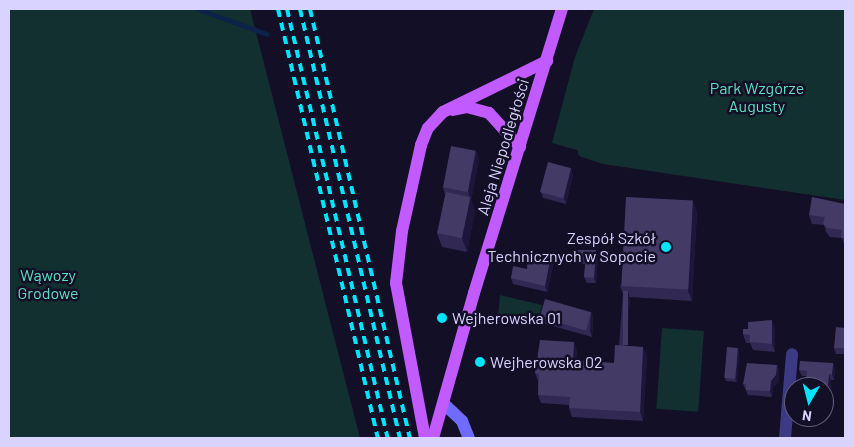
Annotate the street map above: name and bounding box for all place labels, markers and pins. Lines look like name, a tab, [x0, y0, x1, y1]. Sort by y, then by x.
place label: Zespół Szkół Technicznych w Sopocie	[487, 228, 656, 266]
marker: Zespół Szkół Technicznych w Sopocie	[660, 241, 672, 253]
place label: Wejherowska 01	[452, 308, 561, 328]
marker: Wejherowska 01	[436, 312, 448, 324]
place label: Wejherowska 02	[490, 352, 602, 372]
marker: Wejherowska 02	[474, 356, 486, 368]

